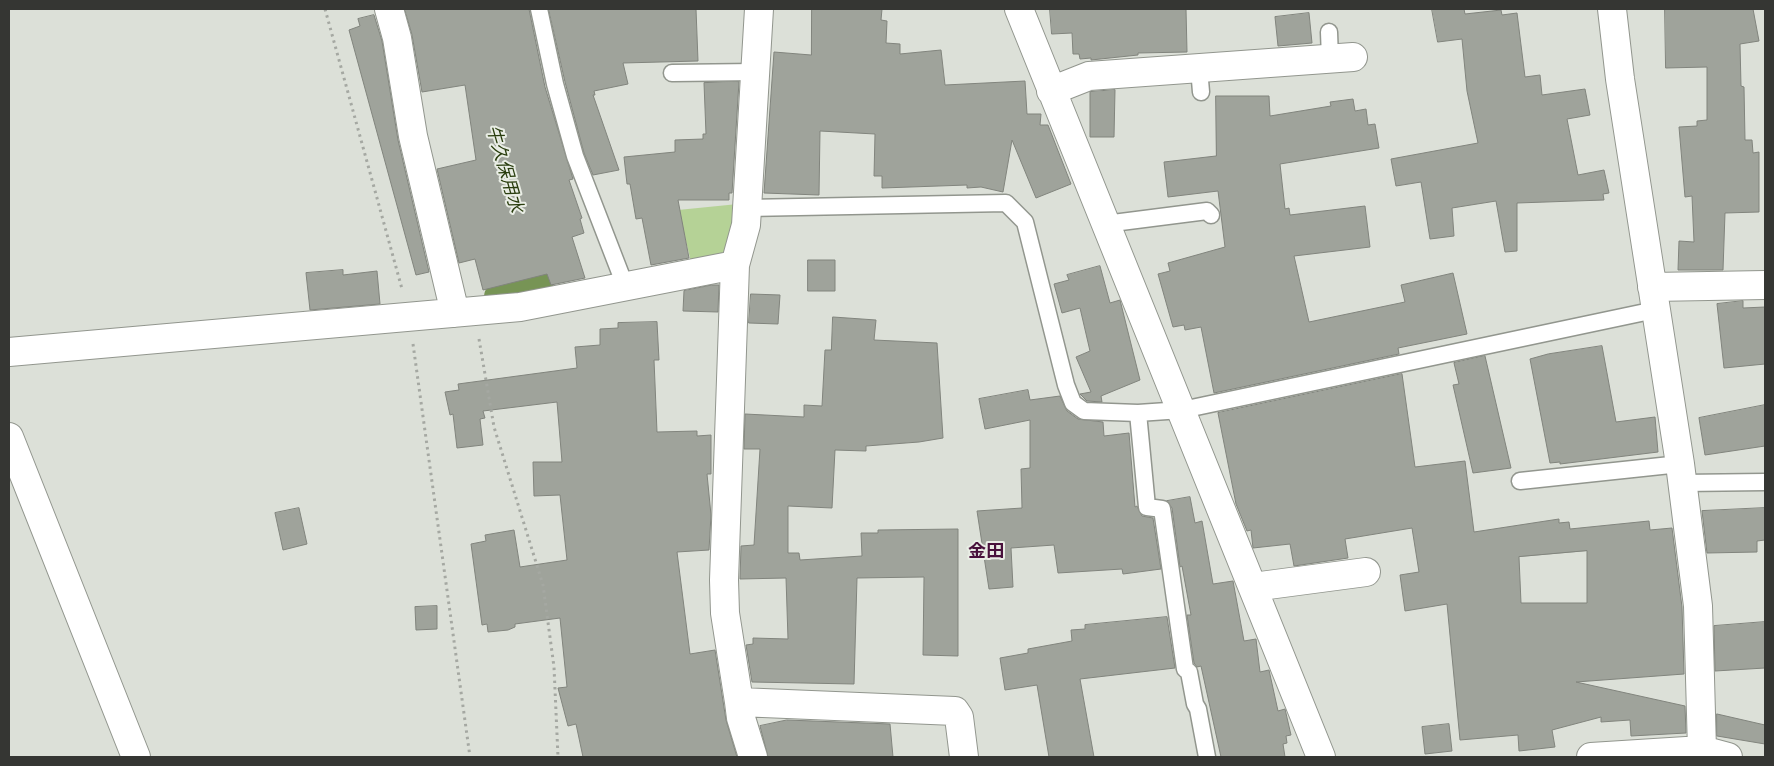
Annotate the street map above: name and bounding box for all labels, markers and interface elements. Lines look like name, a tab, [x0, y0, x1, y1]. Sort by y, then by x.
water label: 牛久保用水	[481, 123, 527, 215]
district label: 金田	[968, 541, 1004, 563]

